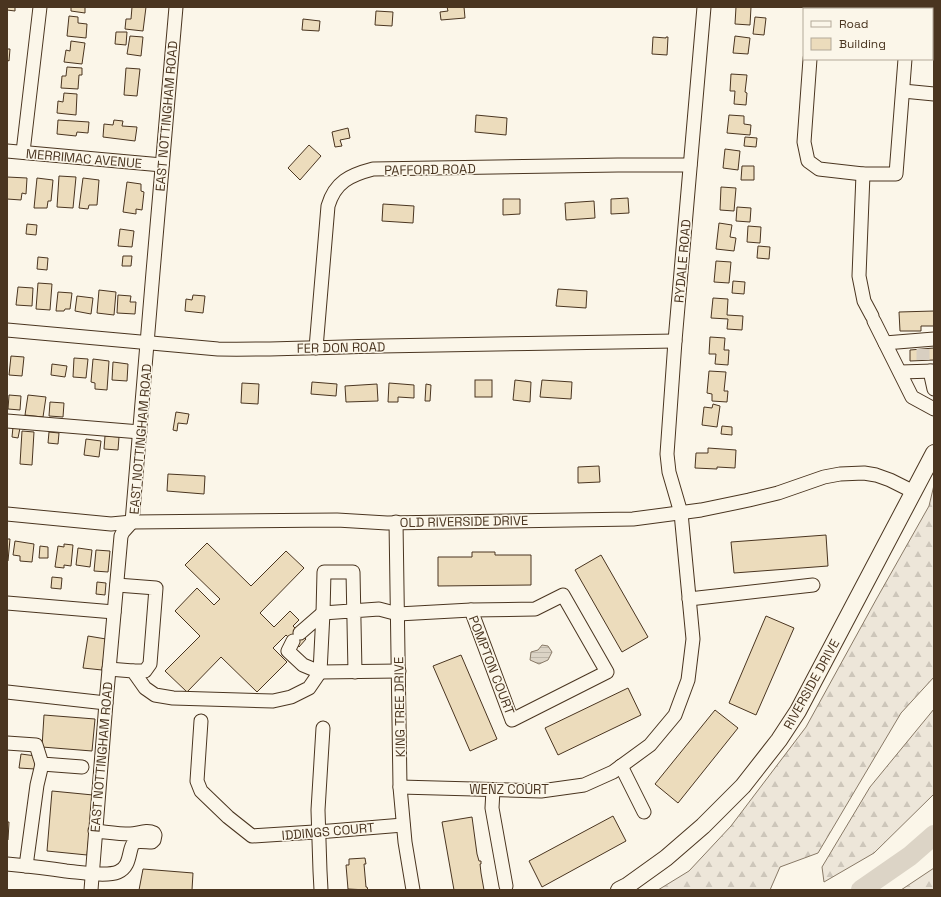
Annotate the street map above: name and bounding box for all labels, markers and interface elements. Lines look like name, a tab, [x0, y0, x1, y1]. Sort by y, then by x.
legend	[803, 8, 933, 60]
text: Road	[839, 16, 868, 32]
text: Building	[839, 36, 886, 52]
street label: EAST NOTTINGHAM ROAD	[151, 40, 182, 192]
street label: MERRIMAC AVENUE	[25, 145, 143, 172]
street label: PAFFORD ROAD	[384, 160, 476, 179]
street label: RYDALE ROAD	[670, 218, 695, 304]
street label: FER DON ROAD	[296, 338, 386, 357]
street label: EAST NOTTINGHAM ROAD	[125, 363, 156, 515]
street label: OLD RIVERSIDE DRIVE	[400, 512, 528, 531]
street label: POMPTON COURT	[465, 613, 518, 718]
street label: RIVERSIDE DRIVE	[780, 636, 843, 732]
street label: KING TREE DRIVE	[390, 657, 409, 757]
street label: EAST NOTTINGHAM ROAD	[86, 681, 117, 833]
street label: WENZ COURT	[469, 781, 549, 798]
street label: IDDINGS COURT	[281, 819, 376, 844]

